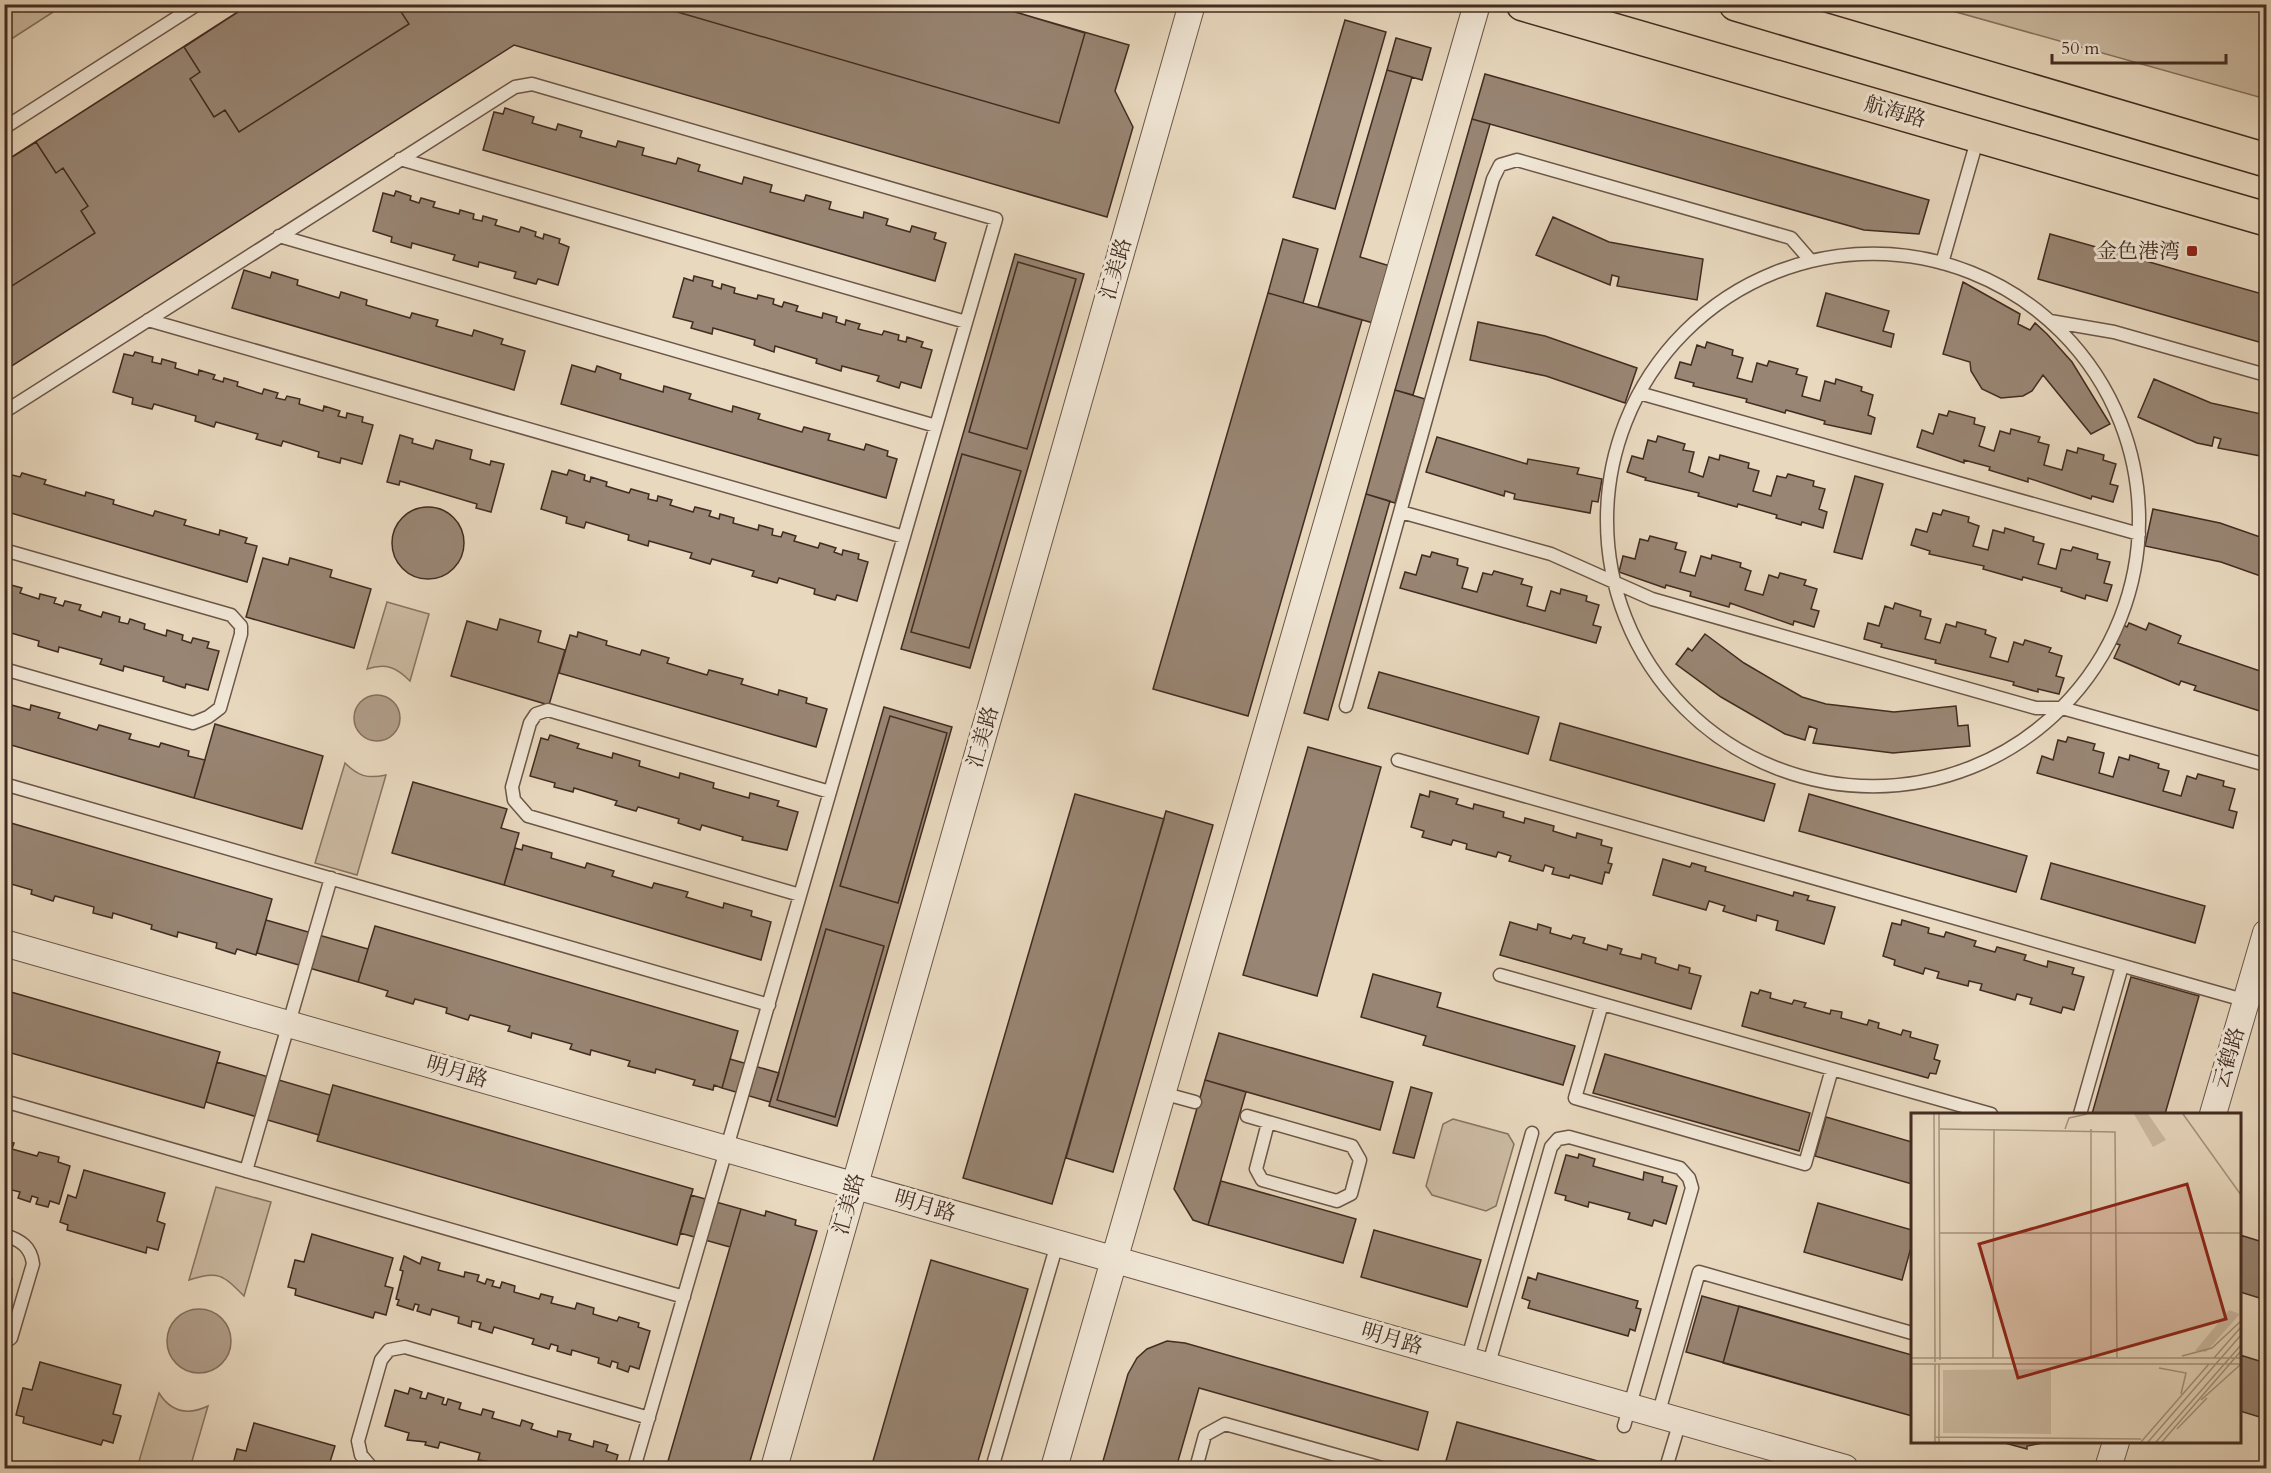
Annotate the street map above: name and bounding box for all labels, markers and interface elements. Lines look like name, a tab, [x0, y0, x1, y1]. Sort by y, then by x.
scale bar	[2052, 27, 2226, 65]
text: 50 m	[2061, 36, 2100, 61]
street label: 航海路	[1861, 89, 1929, 135]
street label: 汇美路	[1093, 235, 1139, 303]
place label: 金色港湾	[2096, 237, 2180, 266]
marker: 金色港湾	[2185, 244, 2199, 258]
street label: 汇美路	[960, 703, 1006, 771]
street label: 云鹤路	[2206, 1024, 2252, 1092]
street label: 明月路	[423, 1049, 491, 1095]
inset map	[1911, 1113, 2241, 1443]
street label: 汇美路	[826, 1170, 872, 1238]
street label: 明月路	[891, 1183, 959, 1229]
street label: 明月路	[1358, 1316, 1426, 1362]

